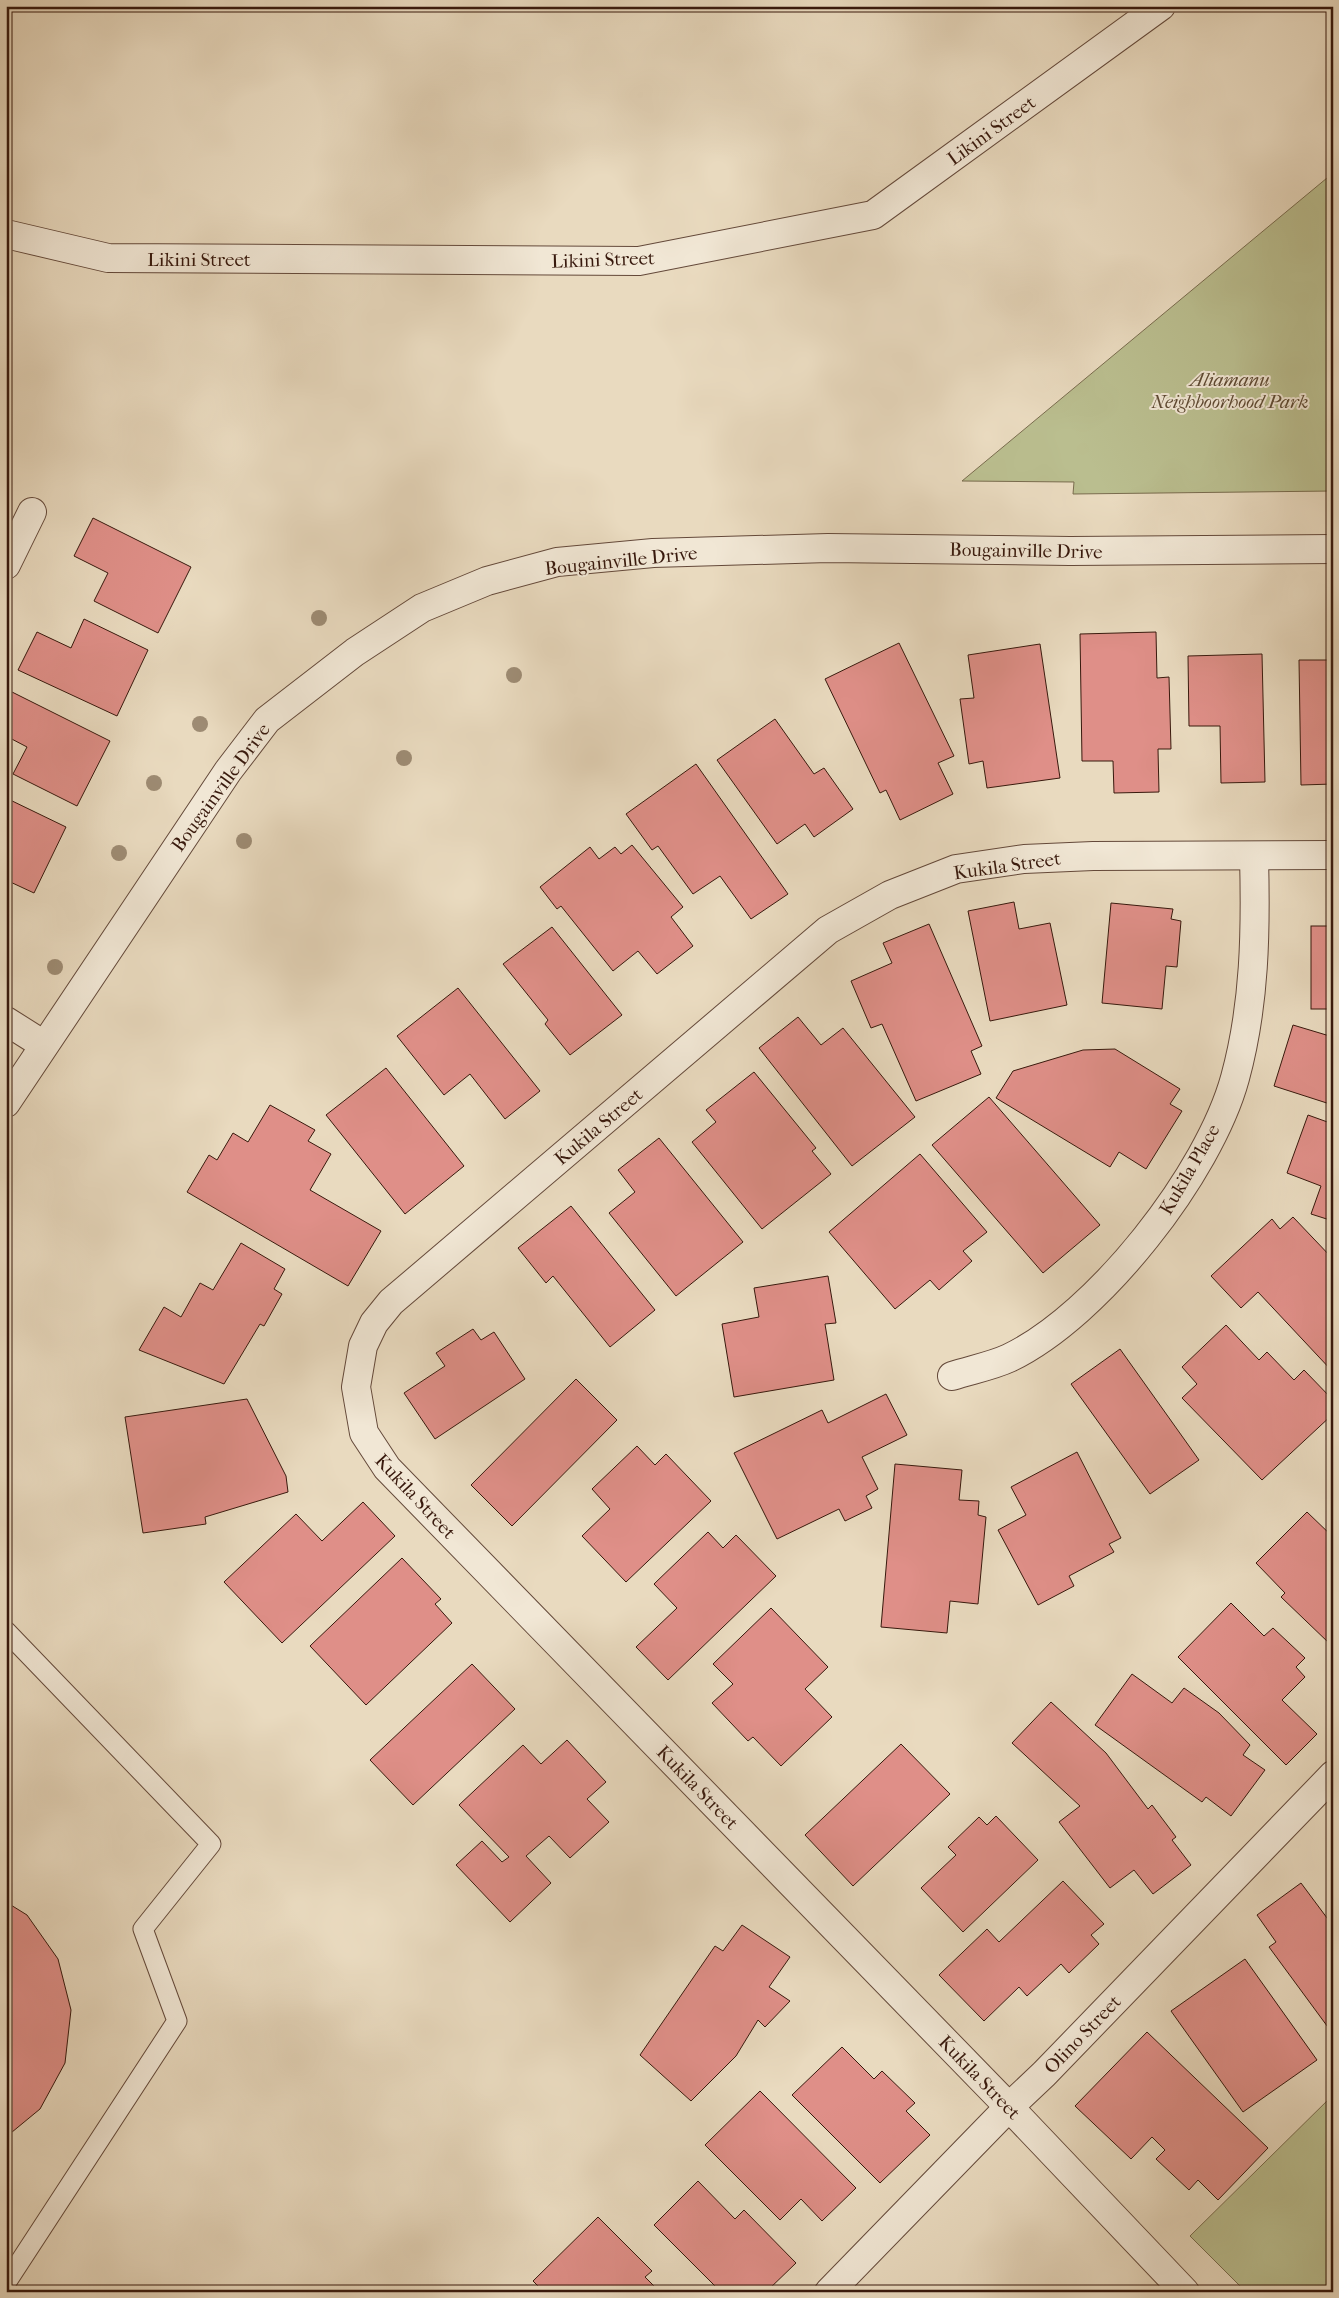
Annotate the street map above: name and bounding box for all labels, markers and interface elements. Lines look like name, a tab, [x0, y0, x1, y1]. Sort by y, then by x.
street label: Likini Street	[943, 91, 1040, 170]
street label: Likini Street	[551, 247, 655, 273]
street label: Likini Street	[147, 249, 251, 271]
park label: Aliamanu Neighboorhood Park	[1151, 369, 1308, 413]
street label: Bougainville Drive	[949, 539, 1103, 563]
street label: Bougainville Drive	[544, 542, 698, 580]
street label: Bougainville Drive	[167, 719, 275, 856]
street label: Kukila Street	[952, 848, 1062, 884]
street label: Kukila Street	[550, 1084, 647, 1170]
street label: Kukila Place	[1155, 1120, 1225, 1219]
street label: Kukila Street	[370, 1450, 460, 1544]
street label: Kukila Street	[652, 1741, 743, 1834]
street label: Olino Street	[1040, 1991, 1126, 2079]
street label: Kukila Street	[934, 2031, 1025, 2124]

